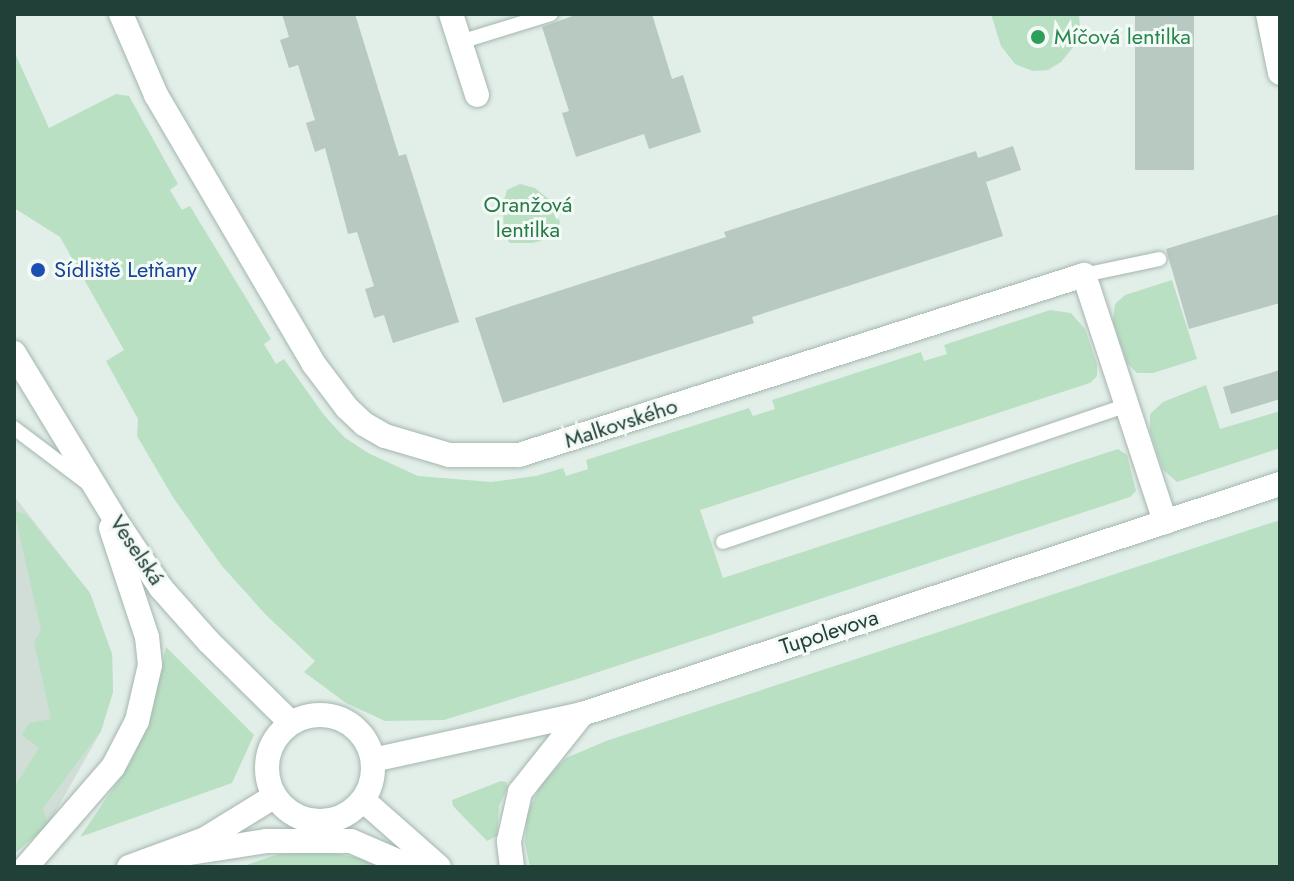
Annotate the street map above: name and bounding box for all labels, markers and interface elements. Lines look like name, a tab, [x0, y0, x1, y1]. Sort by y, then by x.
place label: Míčová lentilka	[1054, 24, 1191, 50]
marker: Míčová lentilka	[1029, 28, 1047, 46]
park label: Oranžová lentilka	[484, 191, 572, 242]
place label: Sídliště Letňany	[54, 257, 197, 283]
marker: Sídliště Letňany	[29, 261, 47, 279]
street label: Malkovského	[561, 392, 681, 454]
street label: Veselská	[104, 510, 170, 590]
street label: Tupolevova	[776, 604, 882, 660]

